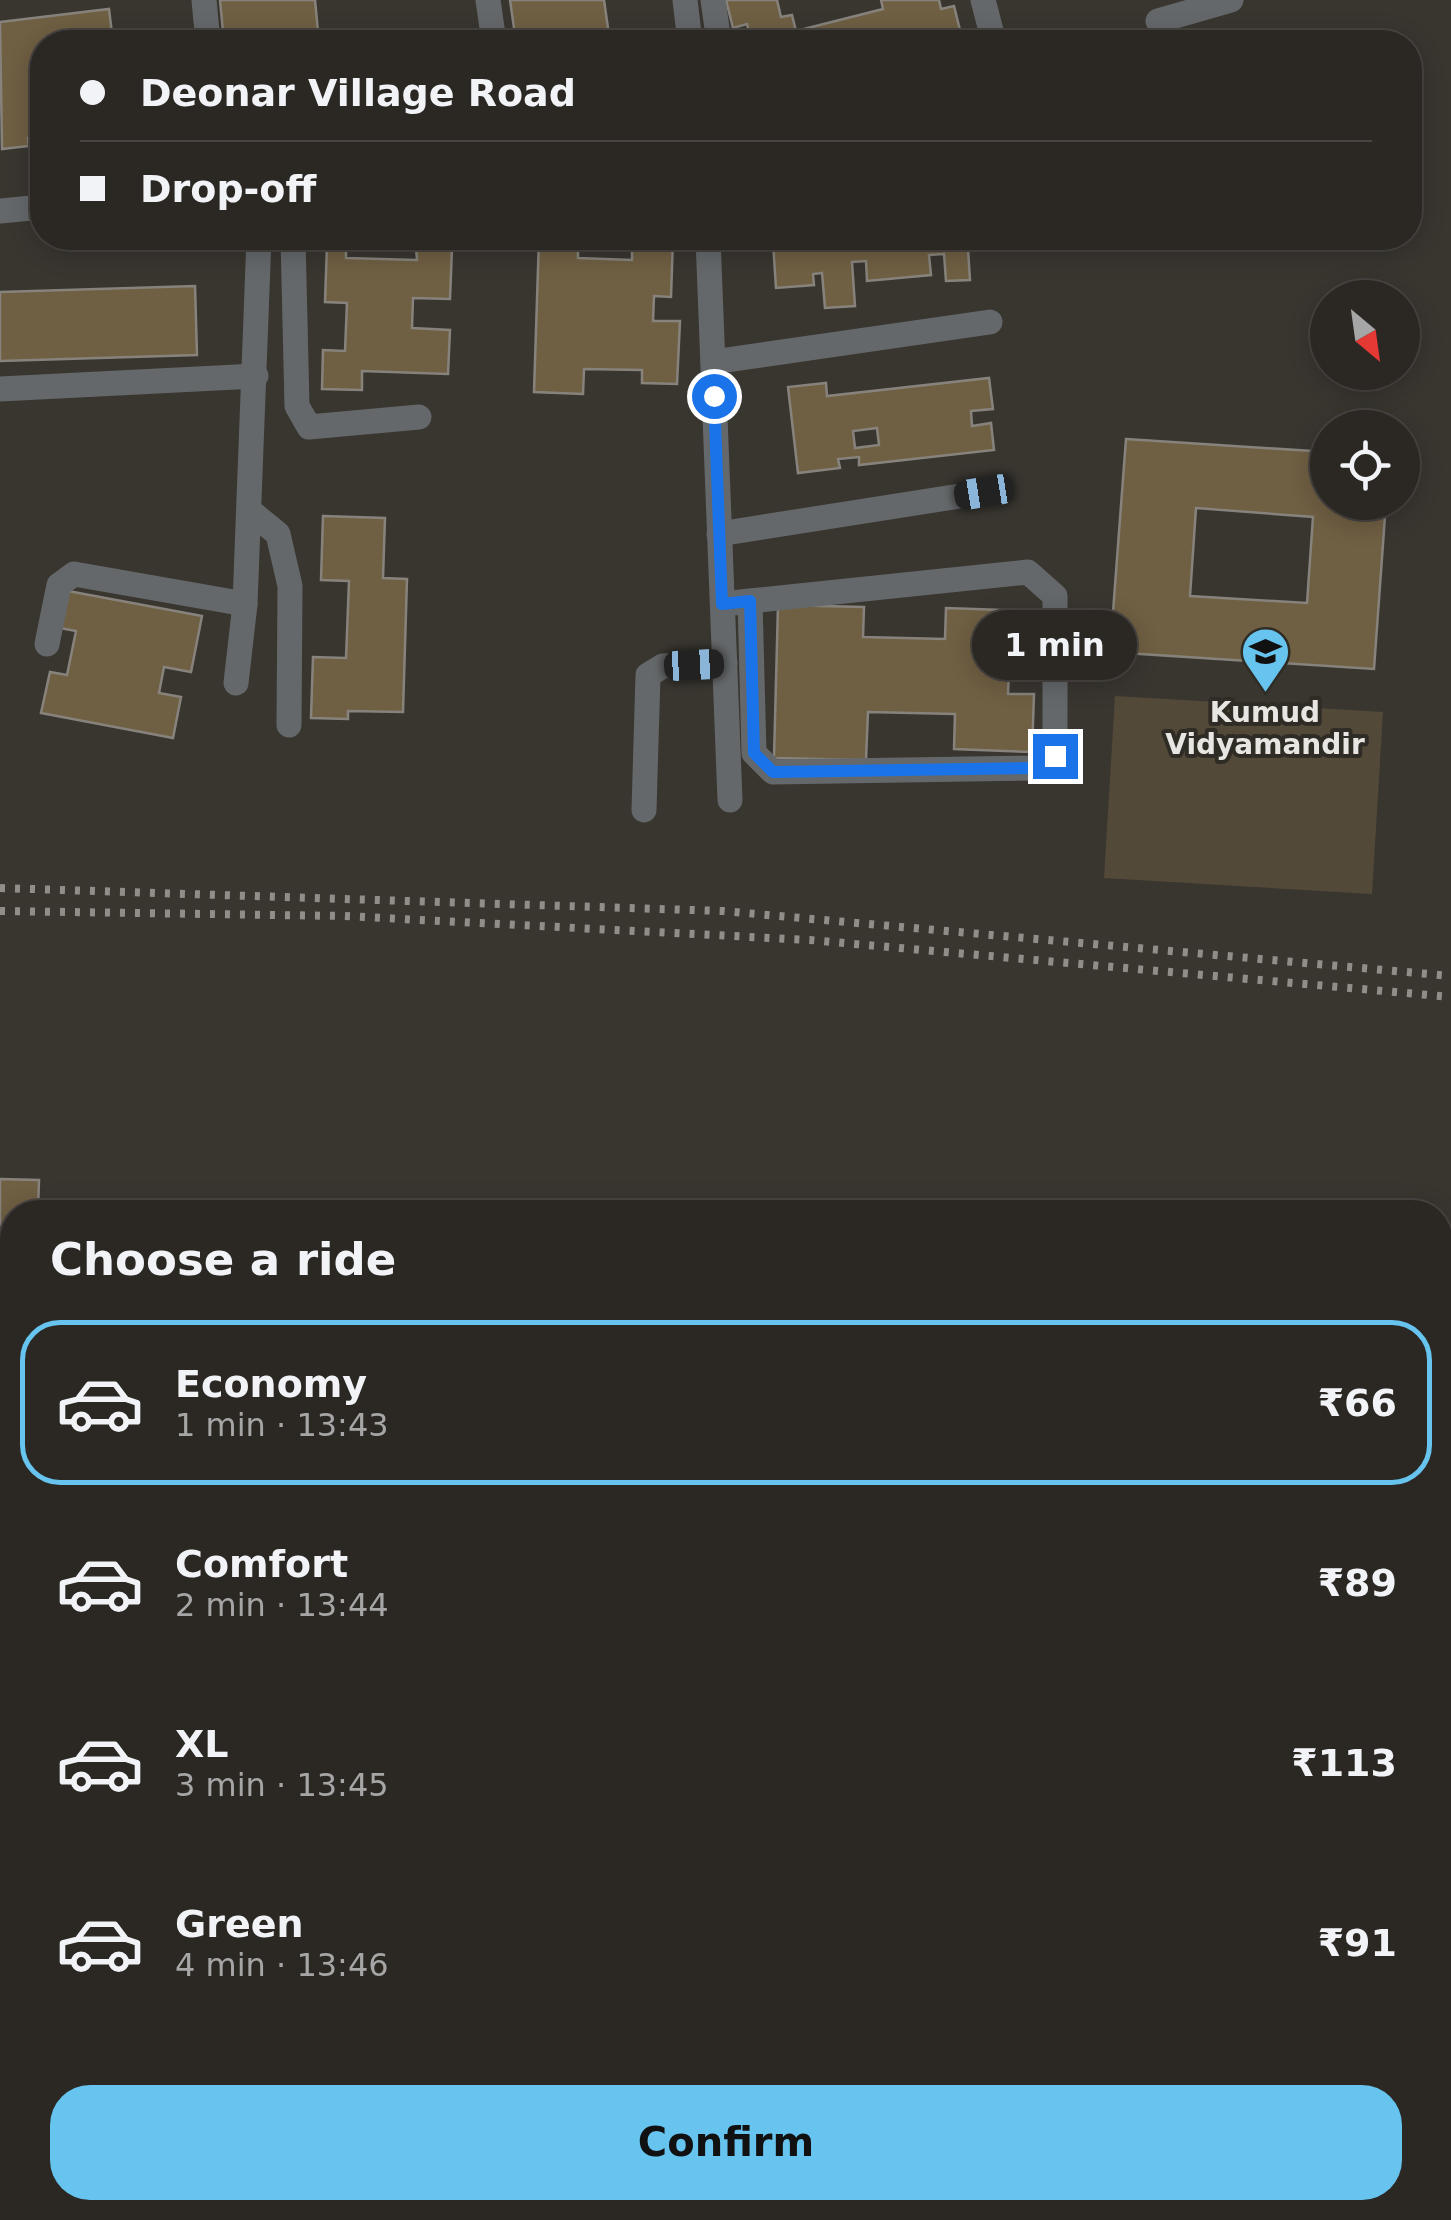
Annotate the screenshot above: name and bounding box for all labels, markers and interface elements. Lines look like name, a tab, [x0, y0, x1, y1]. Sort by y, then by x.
text: Deonar Village Road	[140, 71, 576, 115]
text: Drop-off	[140, 167, 316, 211]
north arrow	[1310, 280, 1420, 390]
map controls	[1310, 280, 1420, 520]
route start	[692, 374, 737, 419]
button: locate	[1310, 410, 1420, 520]
car	[952, 472, 1016, 512]
callout: 1 min	[972, 611, 1138, 681]
text: 1 min	[1004, 626, 1105, 664]
school or university icon: Kumud Vidyamandir	[1239, 626, 1291, 694]
car	[663, 648, 725, 682]
place label: Kumud Vidyamandir	[1165, 696, 1365, 761]
route end	[1033, 734, 1078, 779]
text: Choose a ride	[50, 1233, 396, 1286]
icon: car	[55, 1358, 145, 1448]
text: Economy	[175, 1362, 367, 1406]
text: ₹66	[1318, 1381, 1397, 1425]
text: 1 min · 13:43	[175, 1406, 389, 1444]
icon: car	[55, 1538, 145, 1628]
text: Comfort	[175, 1542, 348, 1586]
text: ₹89	[1318, 1561, 1397, 1605]
text: 2 min · 13:44	[175, 1586, 389, 1624]
icon: car	[55, 1718, 145, 1808]
text: XL	[175, 1722, 229, 1766]
text: ₹113	[1291, 1741, 1397, 1785]
text: 3 min · 13:45	[175, 1766, 389, 1804]
icon: car	[55, 1898, 145, 1988]
text: Green	[175, 1902, 304, 1946]
text: ₹91	[1318, 1921, 1397, 1965]
text: 4 min · 13:46	[175, 1946, 389, 1984]
button: Confirm	[50, 2085, 1402, 2200]

